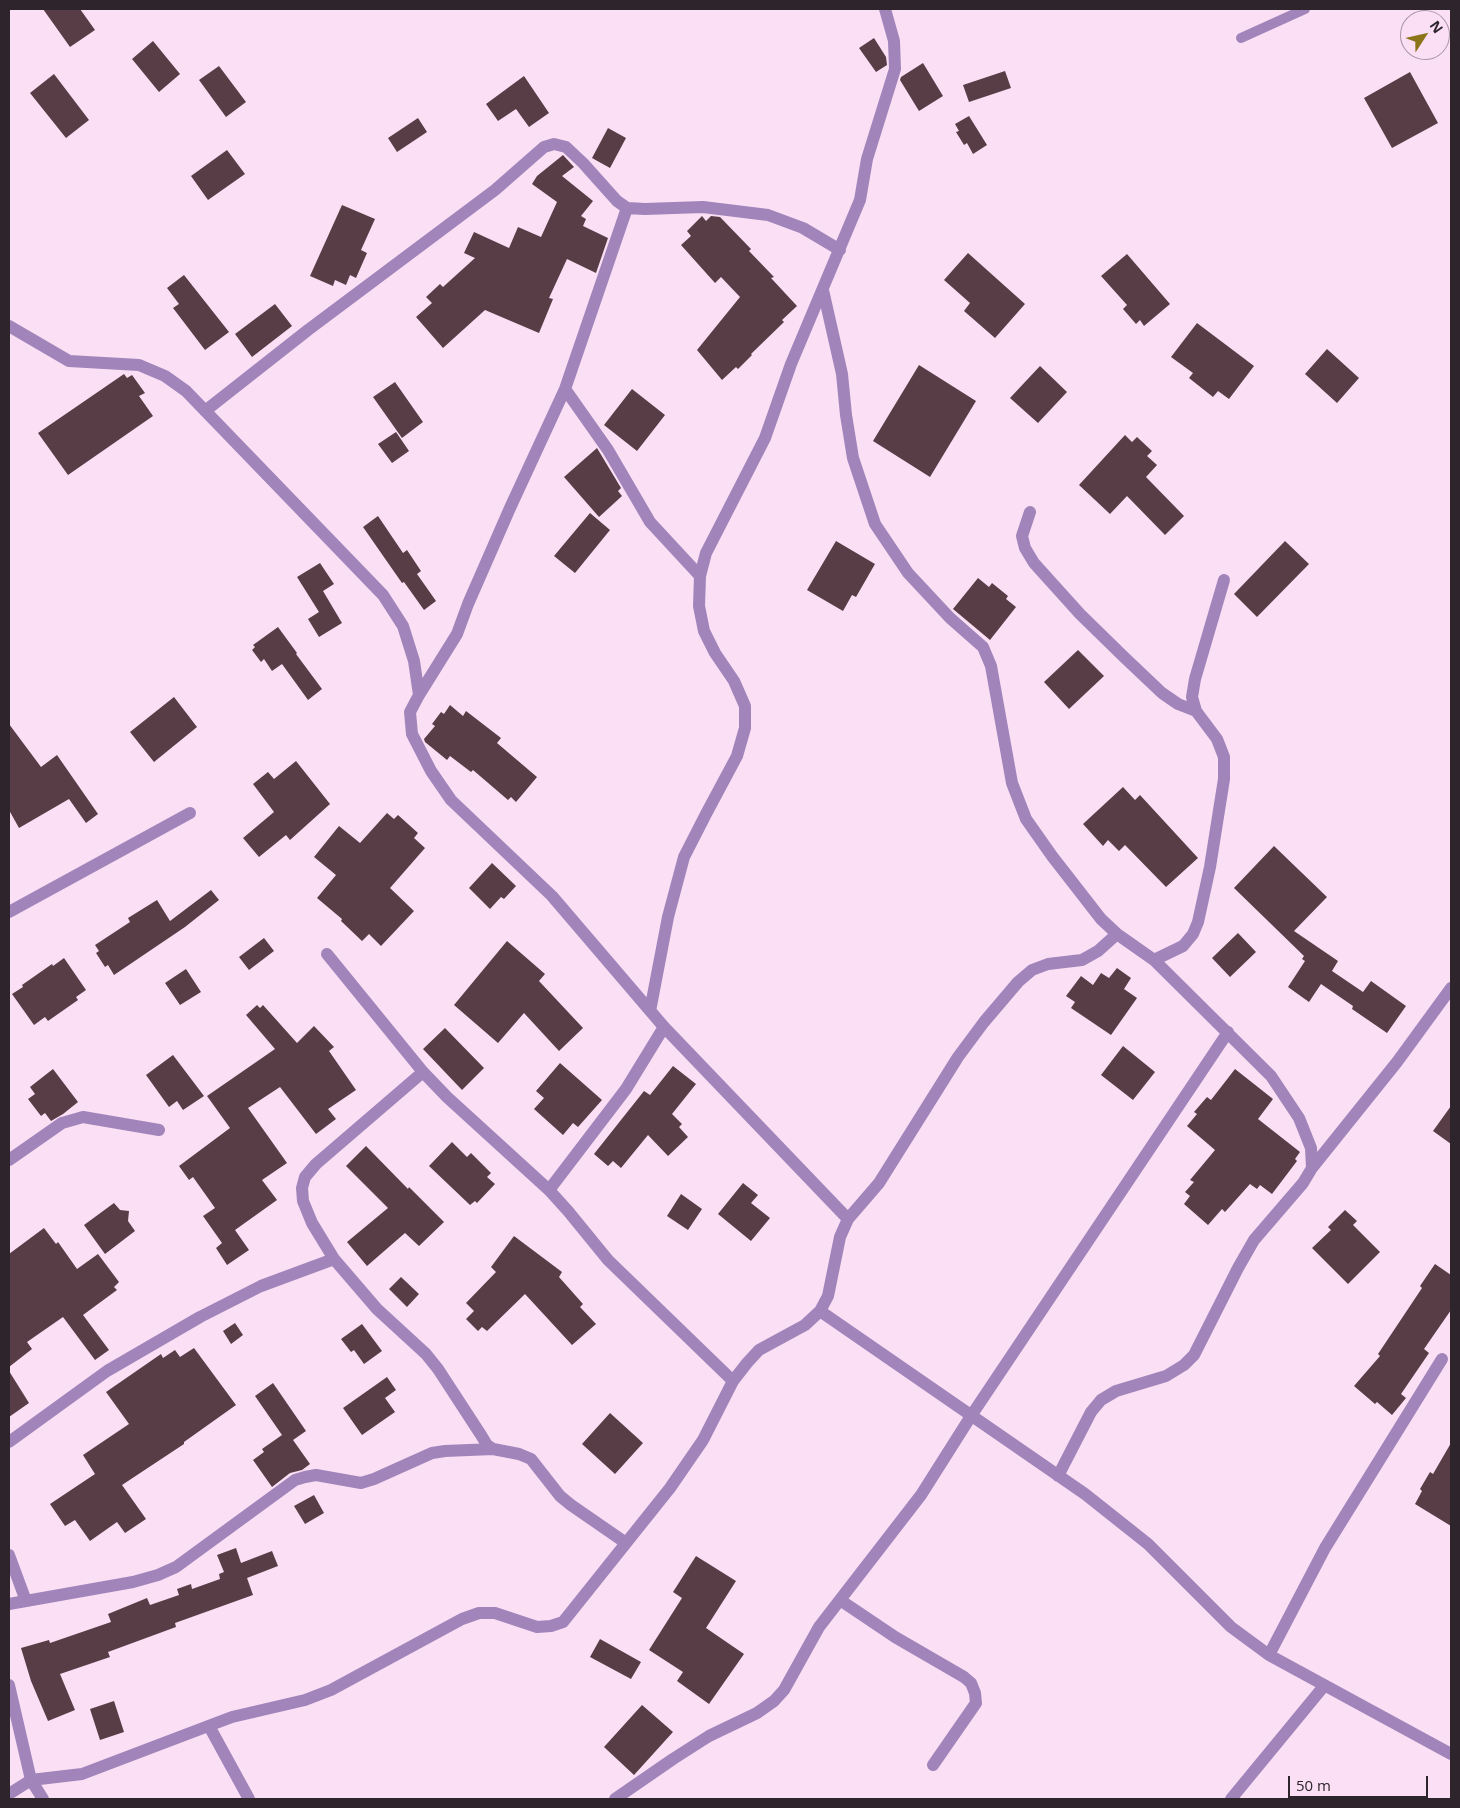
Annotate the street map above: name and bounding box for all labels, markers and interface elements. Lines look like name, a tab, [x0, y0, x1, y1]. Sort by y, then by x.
north arrow	[1400, 10, 1450, 60]
text: N	[1426, 17, 1448, 37]
scale bar	[1290, 1766, 1430, 1798]
text: 50 m	[1296, 1775, 1331, 1795]

